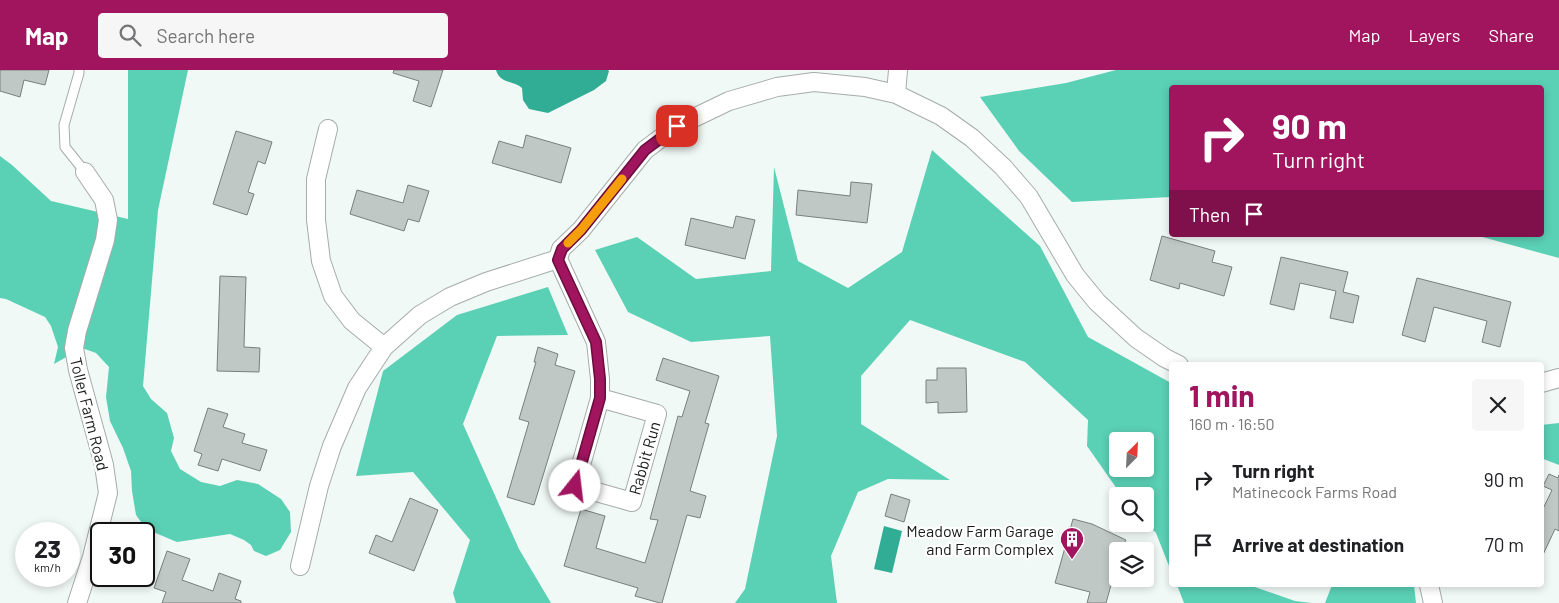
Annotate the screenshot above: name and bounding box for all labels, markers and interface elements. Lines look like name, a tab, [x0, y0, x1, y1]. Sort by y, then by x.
search box	[98, 13, 448, 58]
text: Map	[25, 21, 68, 50]
icon: search	[116, 21, 144, 49]
text: Search here	[156, 24, 255, 47]
text: Map	[1348, 24, 1380, 46]
text: Layers	[1408, 24, 1461, 46]
text: Share	[1489, 24, 1534, 46]
text: 90 m	[1272, 104, 1347, 146]
pin	[656, 105, 698, 147]
icon: right	[1189, 105, 1254, 170]
icon: arrive	[663, 112, 691, 140]
text: Turn right	[1272, 146, 1365, 172]
icon: arrive	[1240, 200, 1268, 228]
text: Then	[1189, 203, 1230, 226]
street label: Toller Farm Road	[67, 355, 113, 473]
text: 1 min	[1189, 377, 1255, 413]
button: close	[1472, 379, 1524, 431]
text: 160 m · 16:50	[1189, 414, 1275, 433]
street label: Rabbit Run	[624, 419, 664, 497]
north arrow	[1109, 432, 1154, 478]
map controls	[1109, 432, 1154, 587]
position arrow	[548, 459, 600, 511]
text: Turn right	[1232, 459, 1314, 482]
icon: right	[1189, 466, 1217, 494]
text: 90 m	[1484, 468, 1524, 491]
text: Matinecock Farms Road	[1232, 482, 1397, 501]
button: search	[1109, 487, 1154, 532]
place label: Meadow Farm Garage and Farm Complex	[906, 521, 1054, 558]
speed limit sign: 30	[90, 522, 155, 587]
building icon: Meadow Farm Garage and Farm Complex	[1059, 526, 1085, 560]
icon: arrive	[1189, 531, 1217, 559]
text: 23	[34, 533, 61, 563]
text: Arrive at destination	[1232, 533, 1404, 556]
text: 70 m	[1485, 533, 1524, 556]
button: layers	[1109, 542, 1154, 587]
text: km/h	[34, 560, 61, 574]

